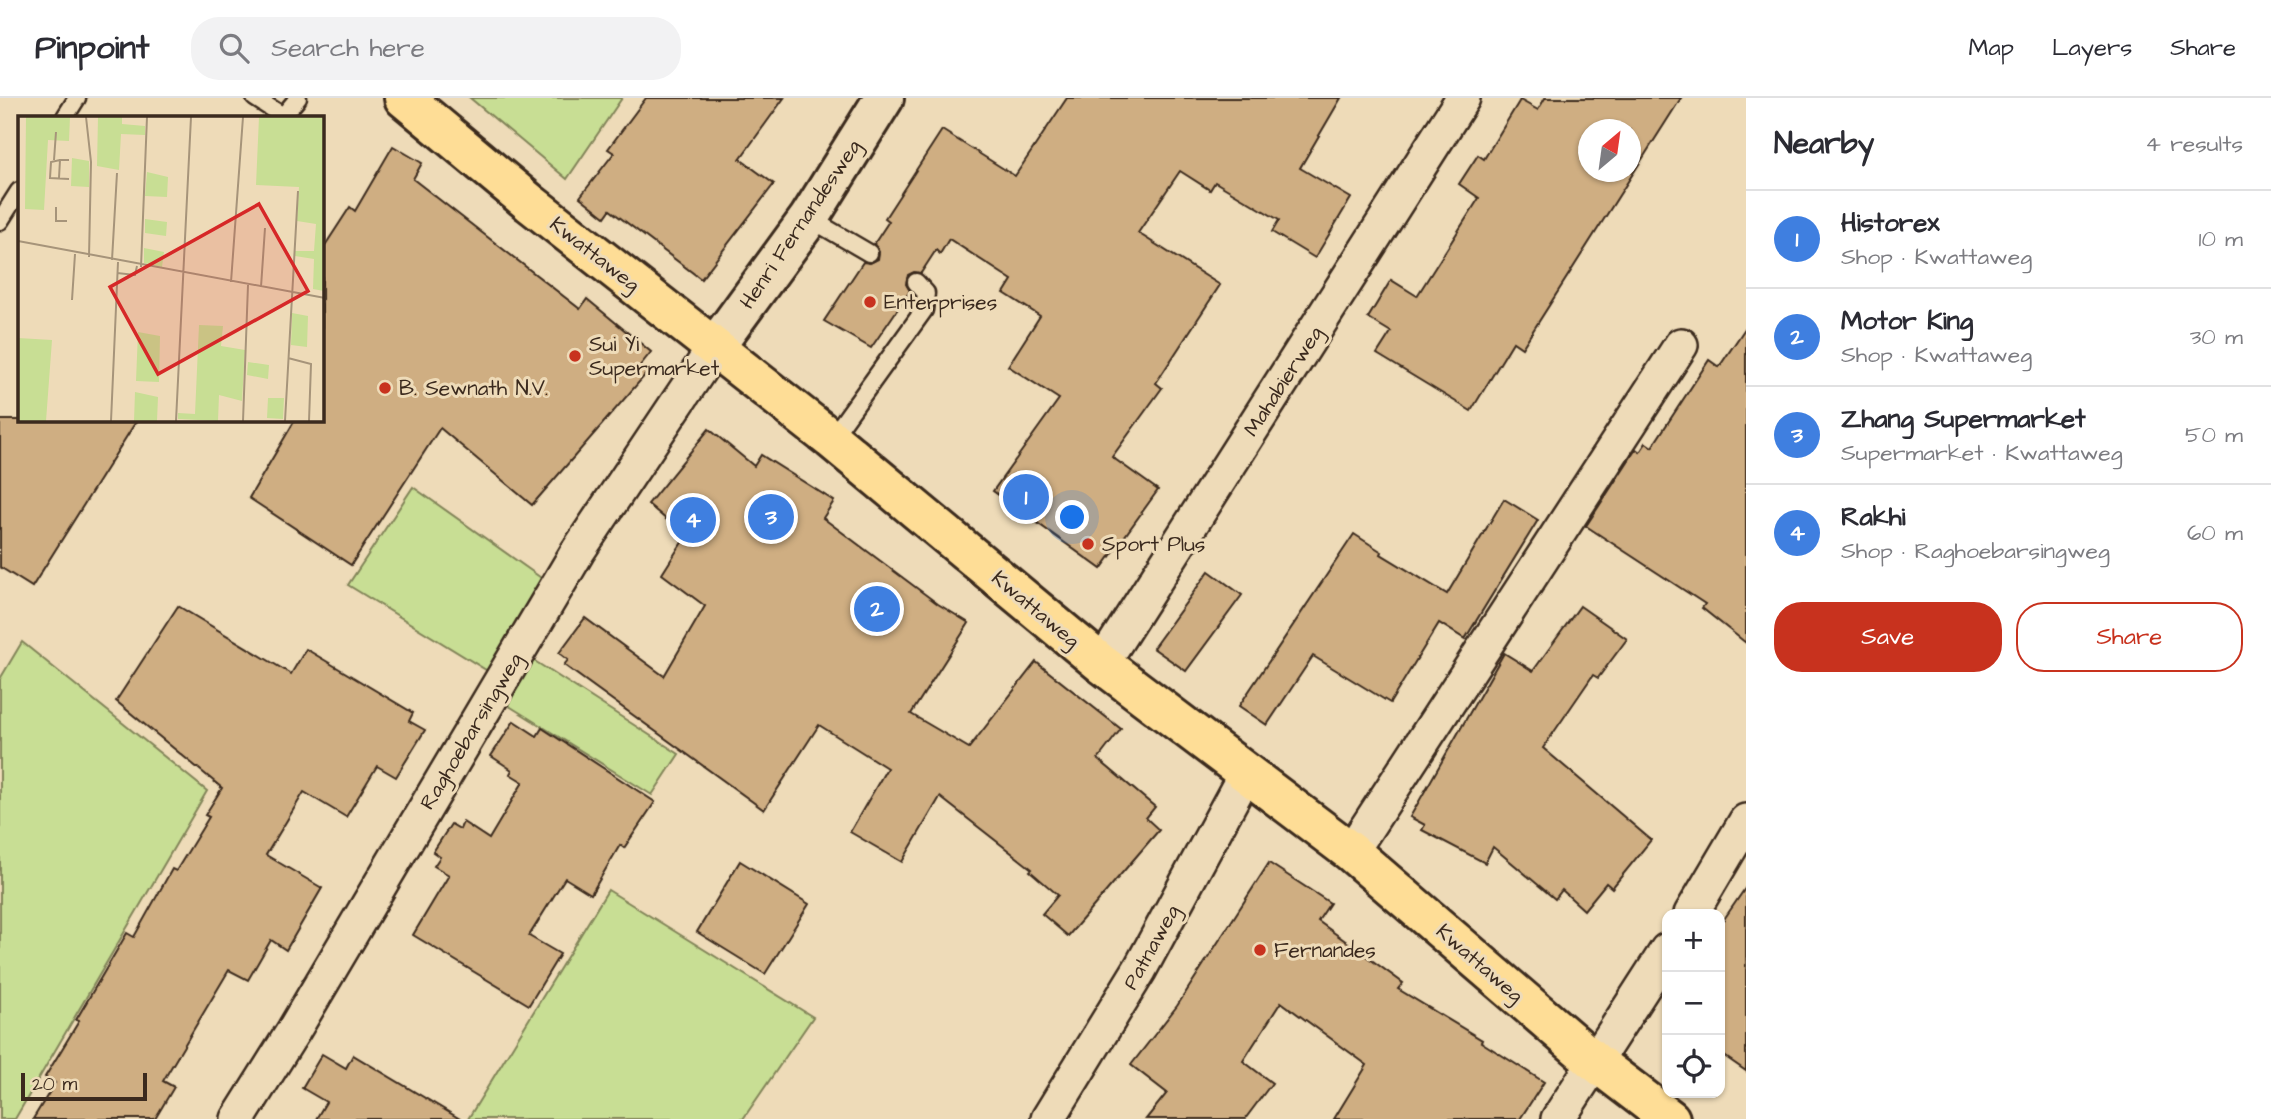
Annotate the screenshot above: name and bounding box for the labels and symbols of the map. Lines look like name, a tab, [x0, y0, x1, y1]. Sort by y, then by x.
inset map	[18, 116, 324, 422]
north arrow	[1578, 119, 1641, 182]
street label: Henri Fernandesweg	[733, 134, 870, 316]
street label: Kwattaweg	[542, 210, 646, 301]
place label: Enterprises	[884, 288, 997, 318]
marker: Enterprises	[862, 294, 878, 310]
street label: Mahabierweg	[1237, 320, 1332, 443]
place label: Sui Yi Supermarket	[589, 330, 720, 384]
marker: Sui Yi Supermarket	[567, 348, 583, 364]
place label: B. Sewnath N.V.	[399, 374, 548, 403]
marker: B. Sewnath N.V.	[377, 380, 393, 396]
pin: 1	[1003, 471, 1049, 523]
pin: 3	[748, 491, 794, 543]
pin: 4	[670, 494, 716, 546]
your location	[1055, 500, 1089, 534]
place label: Sport Plus	[1102, 530, 1205, 560]
marker: Sport Plus	[1080, 536, 1096, 552]
street label: Kwattaweg	[984, 564, 1086, 657]
pin: 2	[854, 583, 900, 635]
street label: Raghoebarsingweg	[413, 647, 532, 816]
street label: Patnaweg	[1116, 899, 1188, 996]
street label: Kwattaweg	[1428, 917, 1530, 1011]
place label: Fernandes	[1274, 936, 1376, 965]
marker: Fernandes	[1252, 942, 1268, 958]
scale bar	[21, 1070, 147, 1102]

